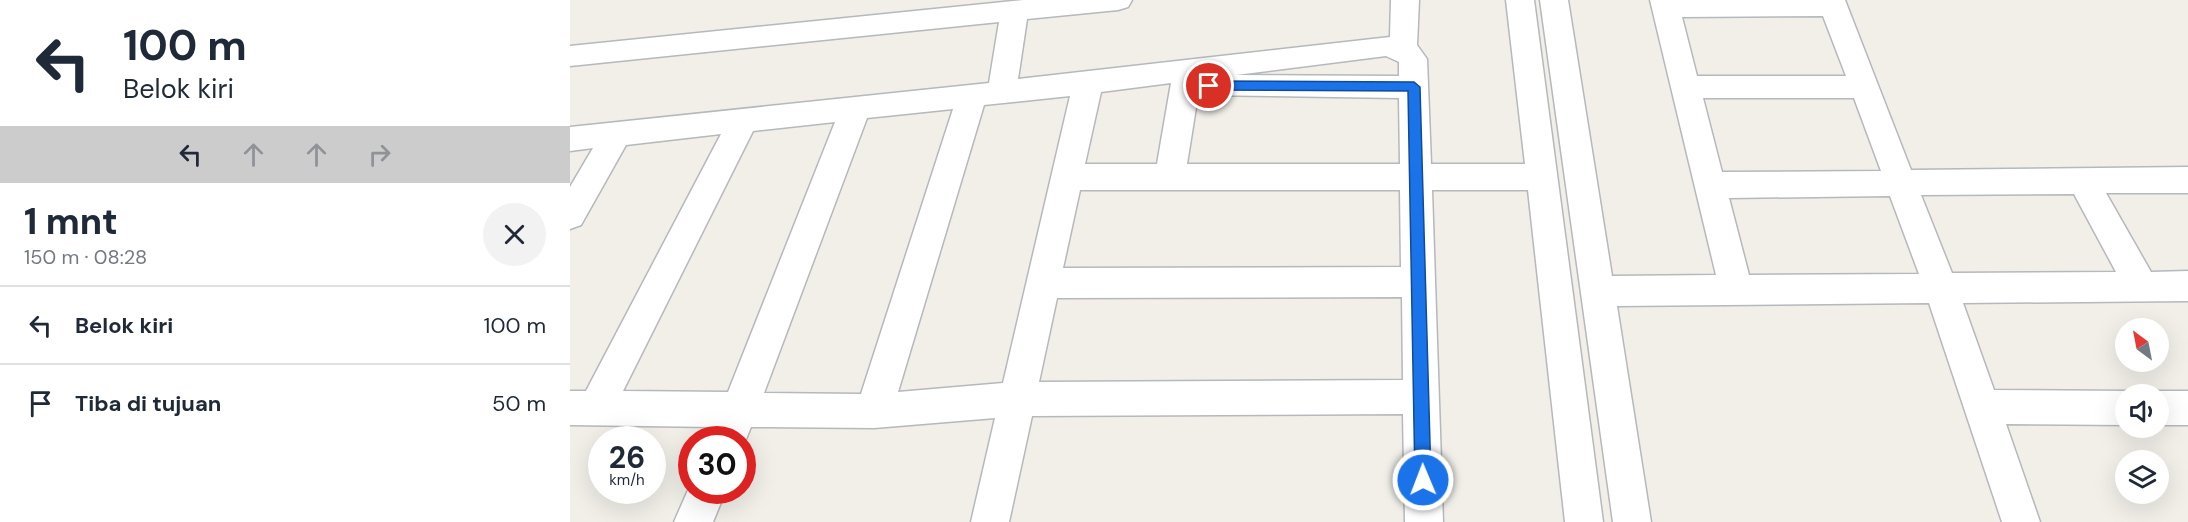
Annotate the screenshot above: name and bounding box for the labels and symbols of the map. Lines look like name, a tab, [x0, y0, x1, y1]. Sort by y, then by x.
pin	[1183, 60, 1234, 111]
north arrow	[2115, 318, 2169, 372]
speed limit sign: 30	[678, 426, 756, 504]
position arrow	[1391, 448, 1455, 512]

